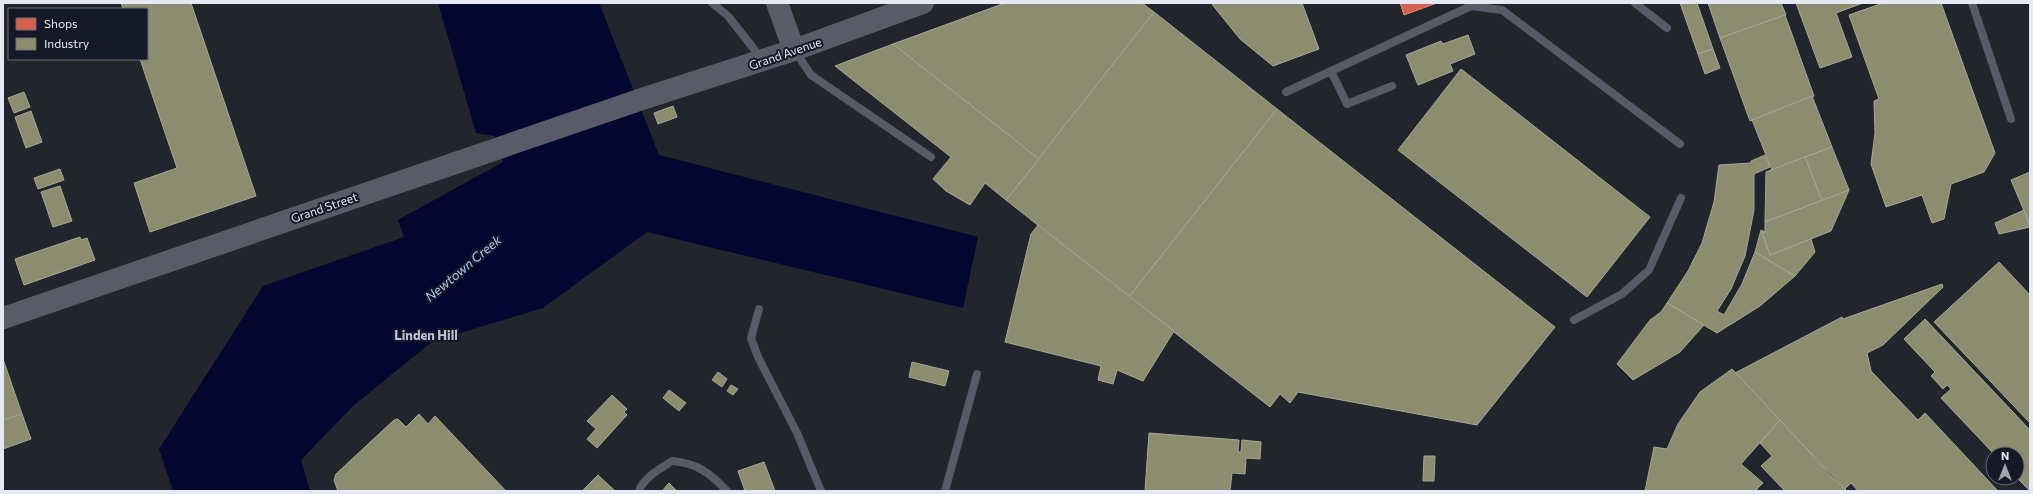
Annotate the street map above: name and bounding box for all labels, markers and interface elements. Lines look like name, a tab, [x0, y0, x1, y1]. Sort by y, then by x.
legend	[8, 8, 148, 60]
text: Shops	[44, 16, 78, 30]
street label: Grand Avenue	[747, 34, 823, 72]
text: Industry	[44, 36, 89, 50]
street label: Grand Street	[289, 189, 359, 225]
water label: Newtown Creek	[422, 231, 505, 305]
district label: Linden Hill	[394, 327, 458, 343]
north arrow	[1985, 446, 2025, 486]
text: N	[2001, 449, 2009, 462]

